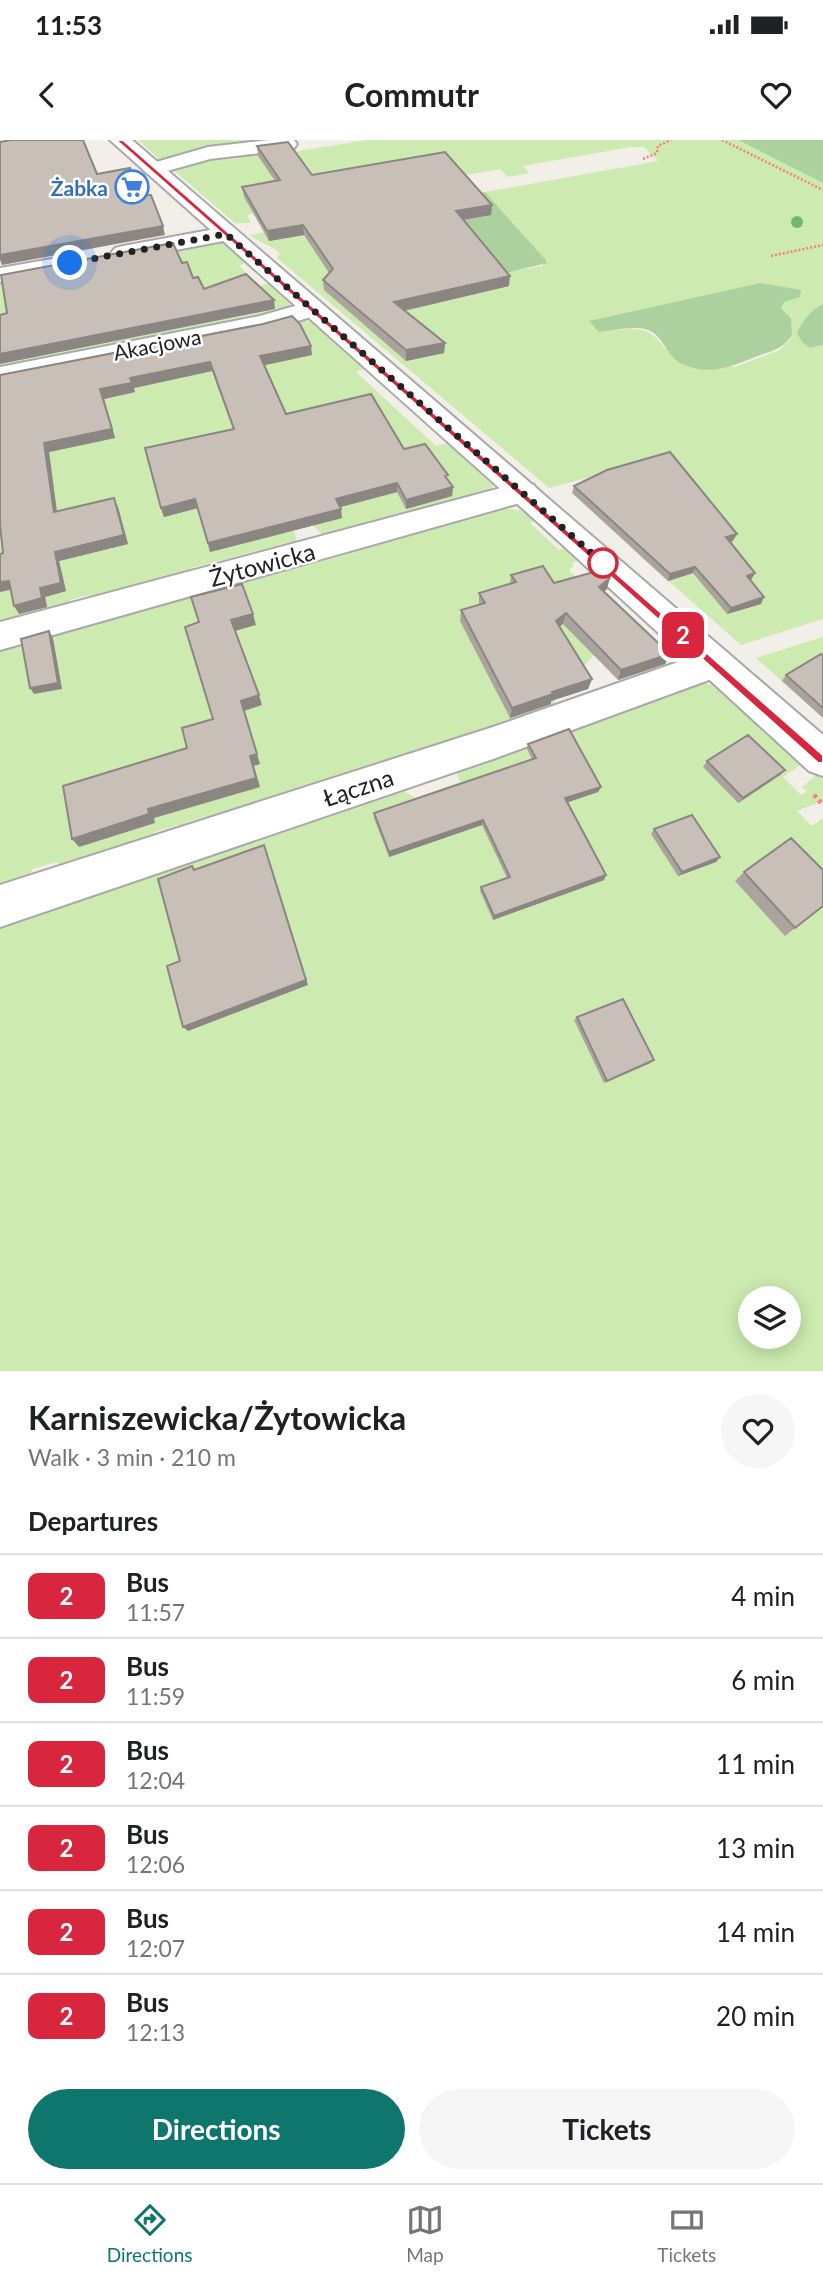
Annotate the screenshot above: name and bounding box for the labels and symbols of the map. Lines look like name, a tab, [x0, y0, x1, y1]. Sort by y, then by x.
supermarket icon: Żabka	[113, 168, 151, 206]
place label: Żabka	[51, 175, 108, 200]
your location	[52, 245, 87, 280]
street label: Akacjowa	[111, 323, 203, 365]
street label: Żytowicka	[206, 536, 318, 592]
unlabelled marker	[588, 548, 618, 578]
line badge: 2	[660, 612, 706, 658]
street label: Łączna	[319, 762, 397, 812]

